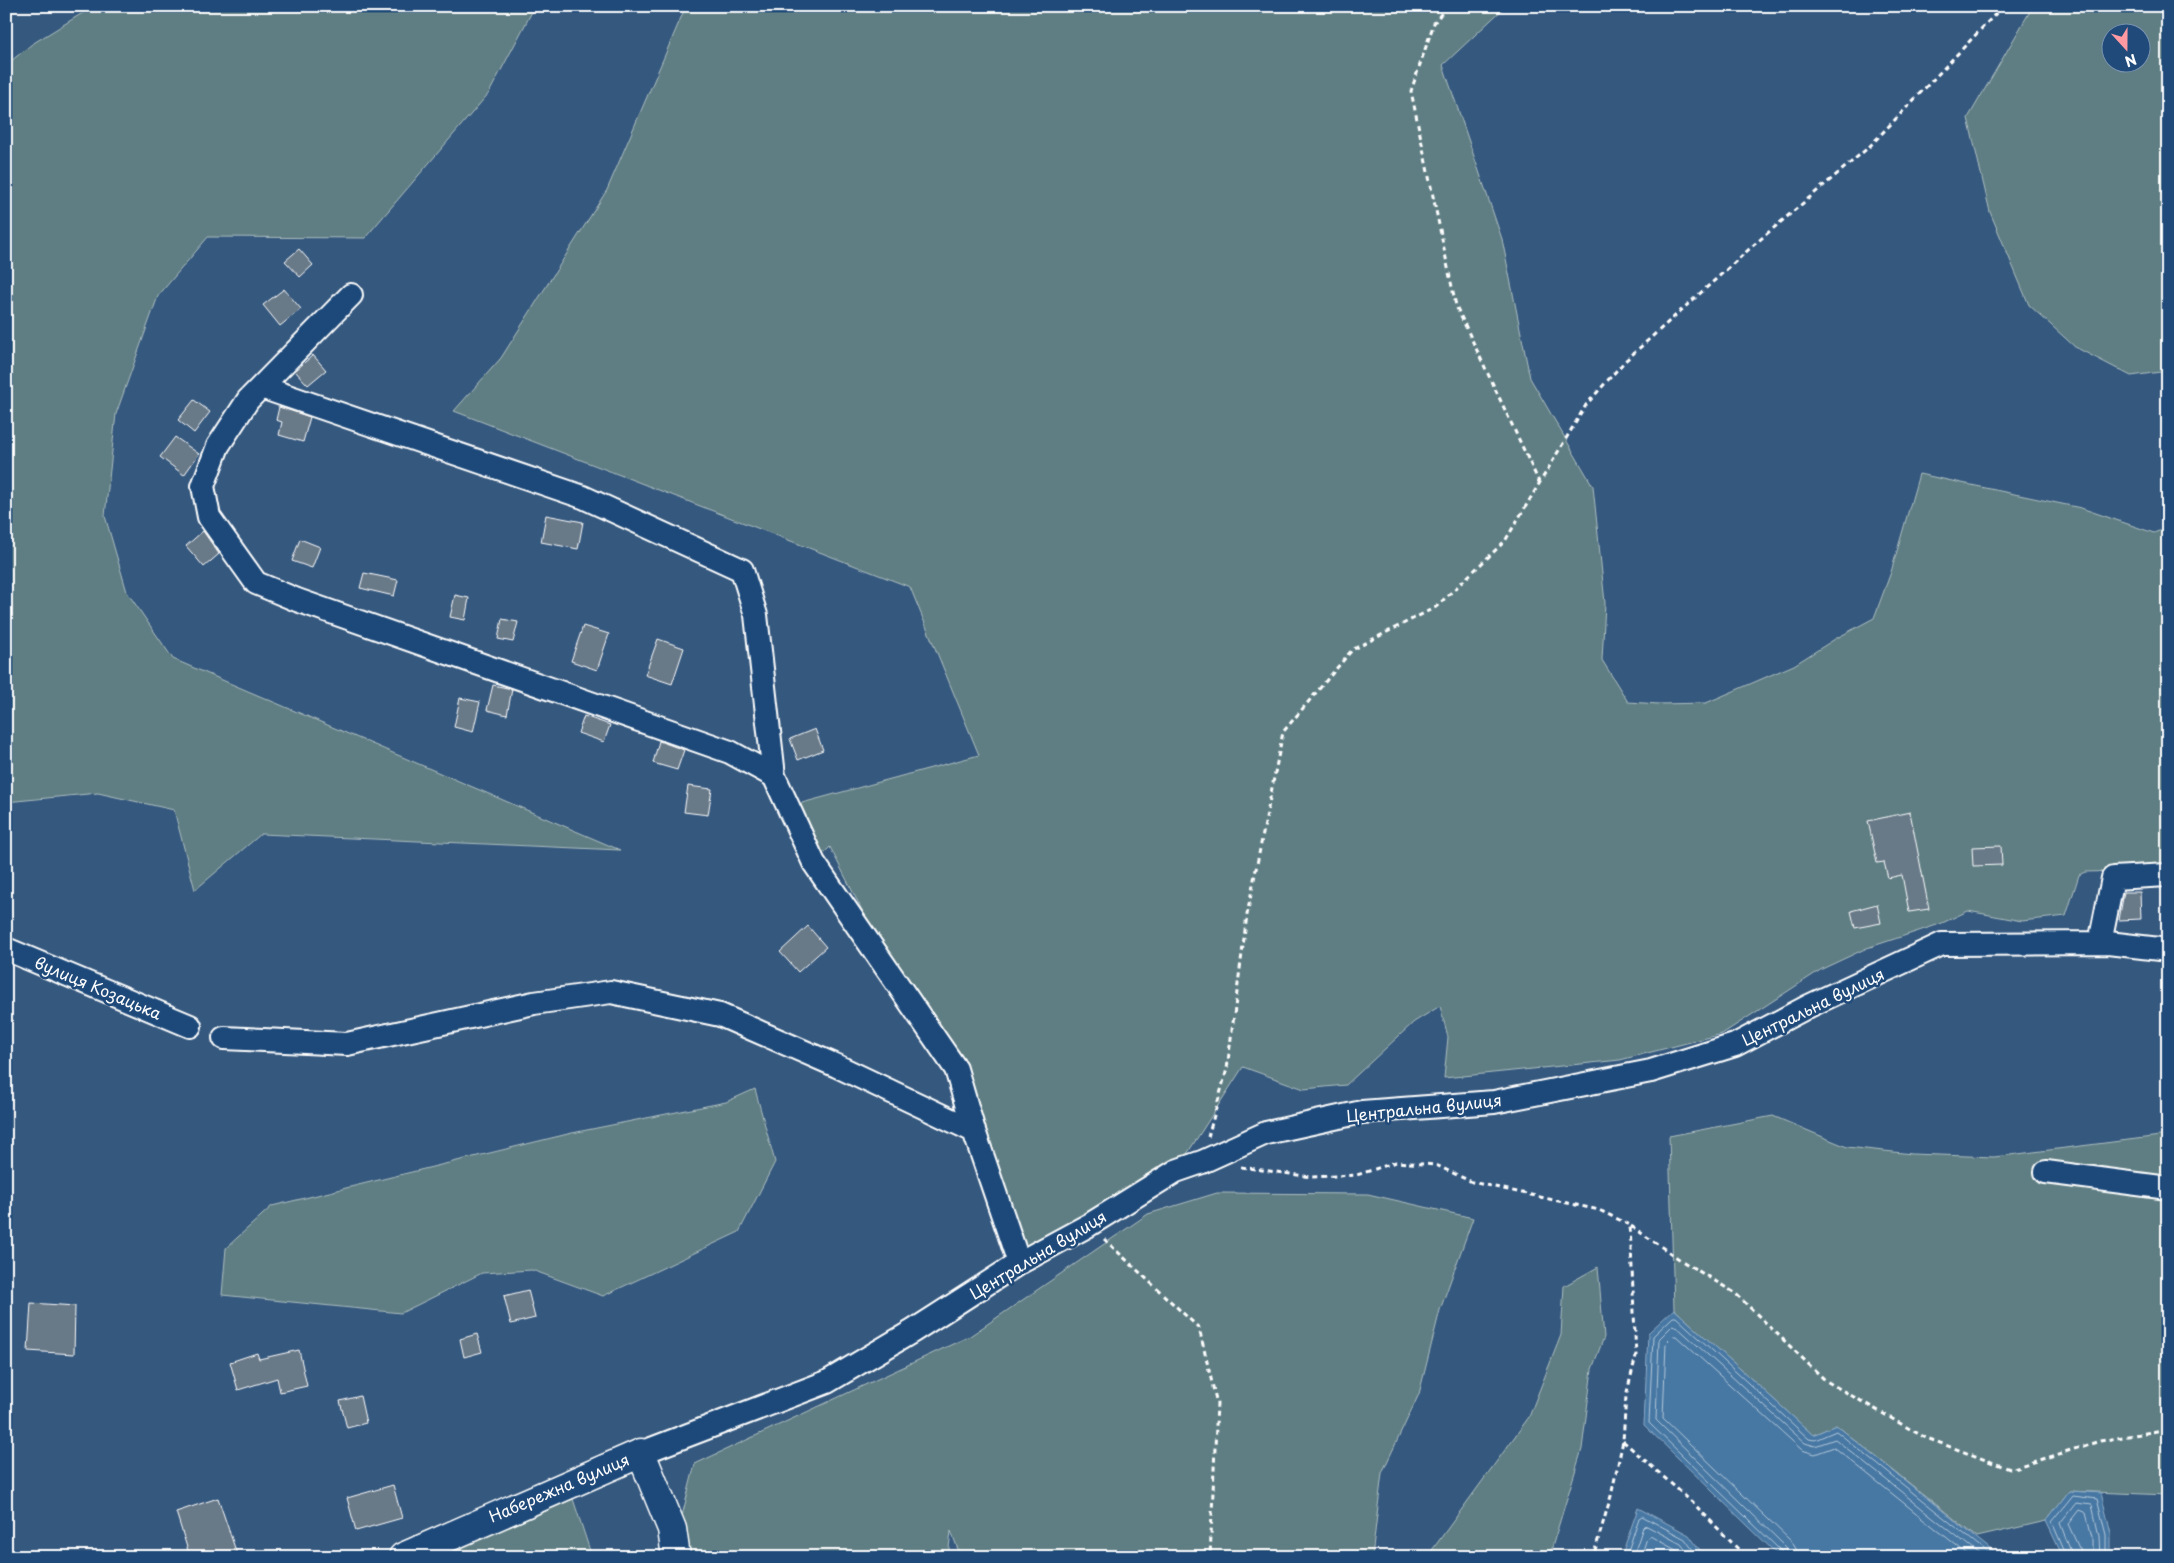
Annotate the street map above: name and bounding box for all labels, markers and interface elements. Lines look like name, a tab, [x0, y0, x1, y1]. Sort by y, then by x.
north arrow	[2102, 22, 2152, 72]
text: N	[2122, 49, 2140, 72]
street label: вулиця Козацька	[31, 950, 166, 1025]
street label: Центральна вулиця	[1737, 961, 1888, 1051]
street label: Центральна вулиця	[1345, 1087, 1503, 1127]
street label: Центральна вулиця	[964, 1204, 1111, 1305]
street label: Набережна вулиця	[485, 1447, 633, 1528]

